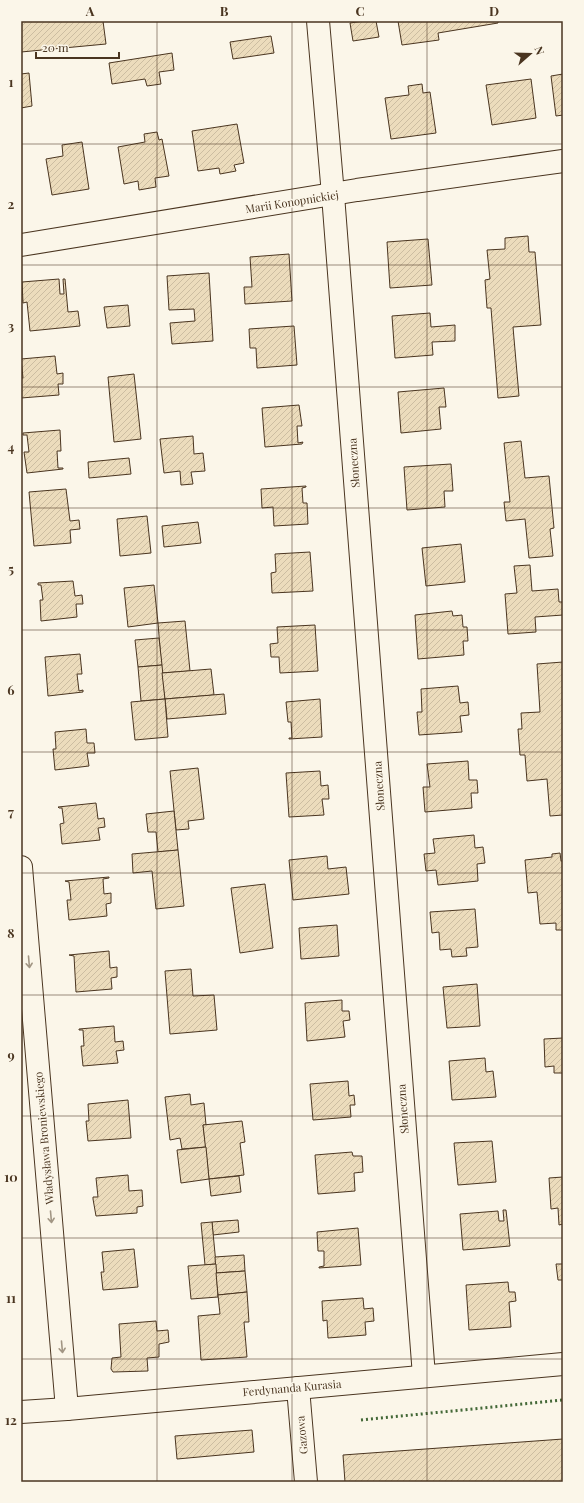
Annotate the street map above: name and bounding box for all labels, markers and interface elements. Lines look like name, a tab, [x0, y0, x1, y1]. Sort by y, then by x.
text: A	[85, 2, 95, 19]
text: B	[220, 2, 229, 19]
text: C	[355, 2, 365, 19]
text: D	[489, 2, 499, 19]
scale bar	[36, 34, 119, 60]
north arrow	[510, 34, 550, 74]
text: 20 m	[42, 39, 69, 55]
text: N	[531, 44, 548, 57]
text: 1	[9, 73, 14, 90]
street label: Marii Konopnickiej	[244, 187, 340, 216]
text: 2	[8, 195, 15, 212]
text: 3	[8, 317, 14, 334]
street label: Słoneczna	[344, 437, 363, 488]
text: 4	[8, 438, 15, 455]
text: 5	[8, 560, 14, 577]
text: 6	[7, 681, 15, 698]
street label: Słoneczna	[369, 760, 388, 811]
text: 7	[8, 803, 14, 820]
text: 8	[7, 924, 15, 941]
one-way arrow	[25, 955, 33, 968]
text: 9	[7, 1046, 15, 1063]
street label: Władysława Broniewskiego	[30, 1071, 57, 1206]
street label: Słoneczna	[393, 1083, 412, 1134]
text: 10	[4, 1168, 18, 1185]
one-way arrow	[47, 1210, 54, 1223]
text: 11	[6, 1289, 16, 1306]
one-way arrow	[58, 1340, 65, 1353]
street label: Ferdynanda Kurasia	[242, 1376, 342, 1399]
text: 12	[5, 1411, 17, 1428]
street label: Gazowa	[292, 1415, 311, 1455]

